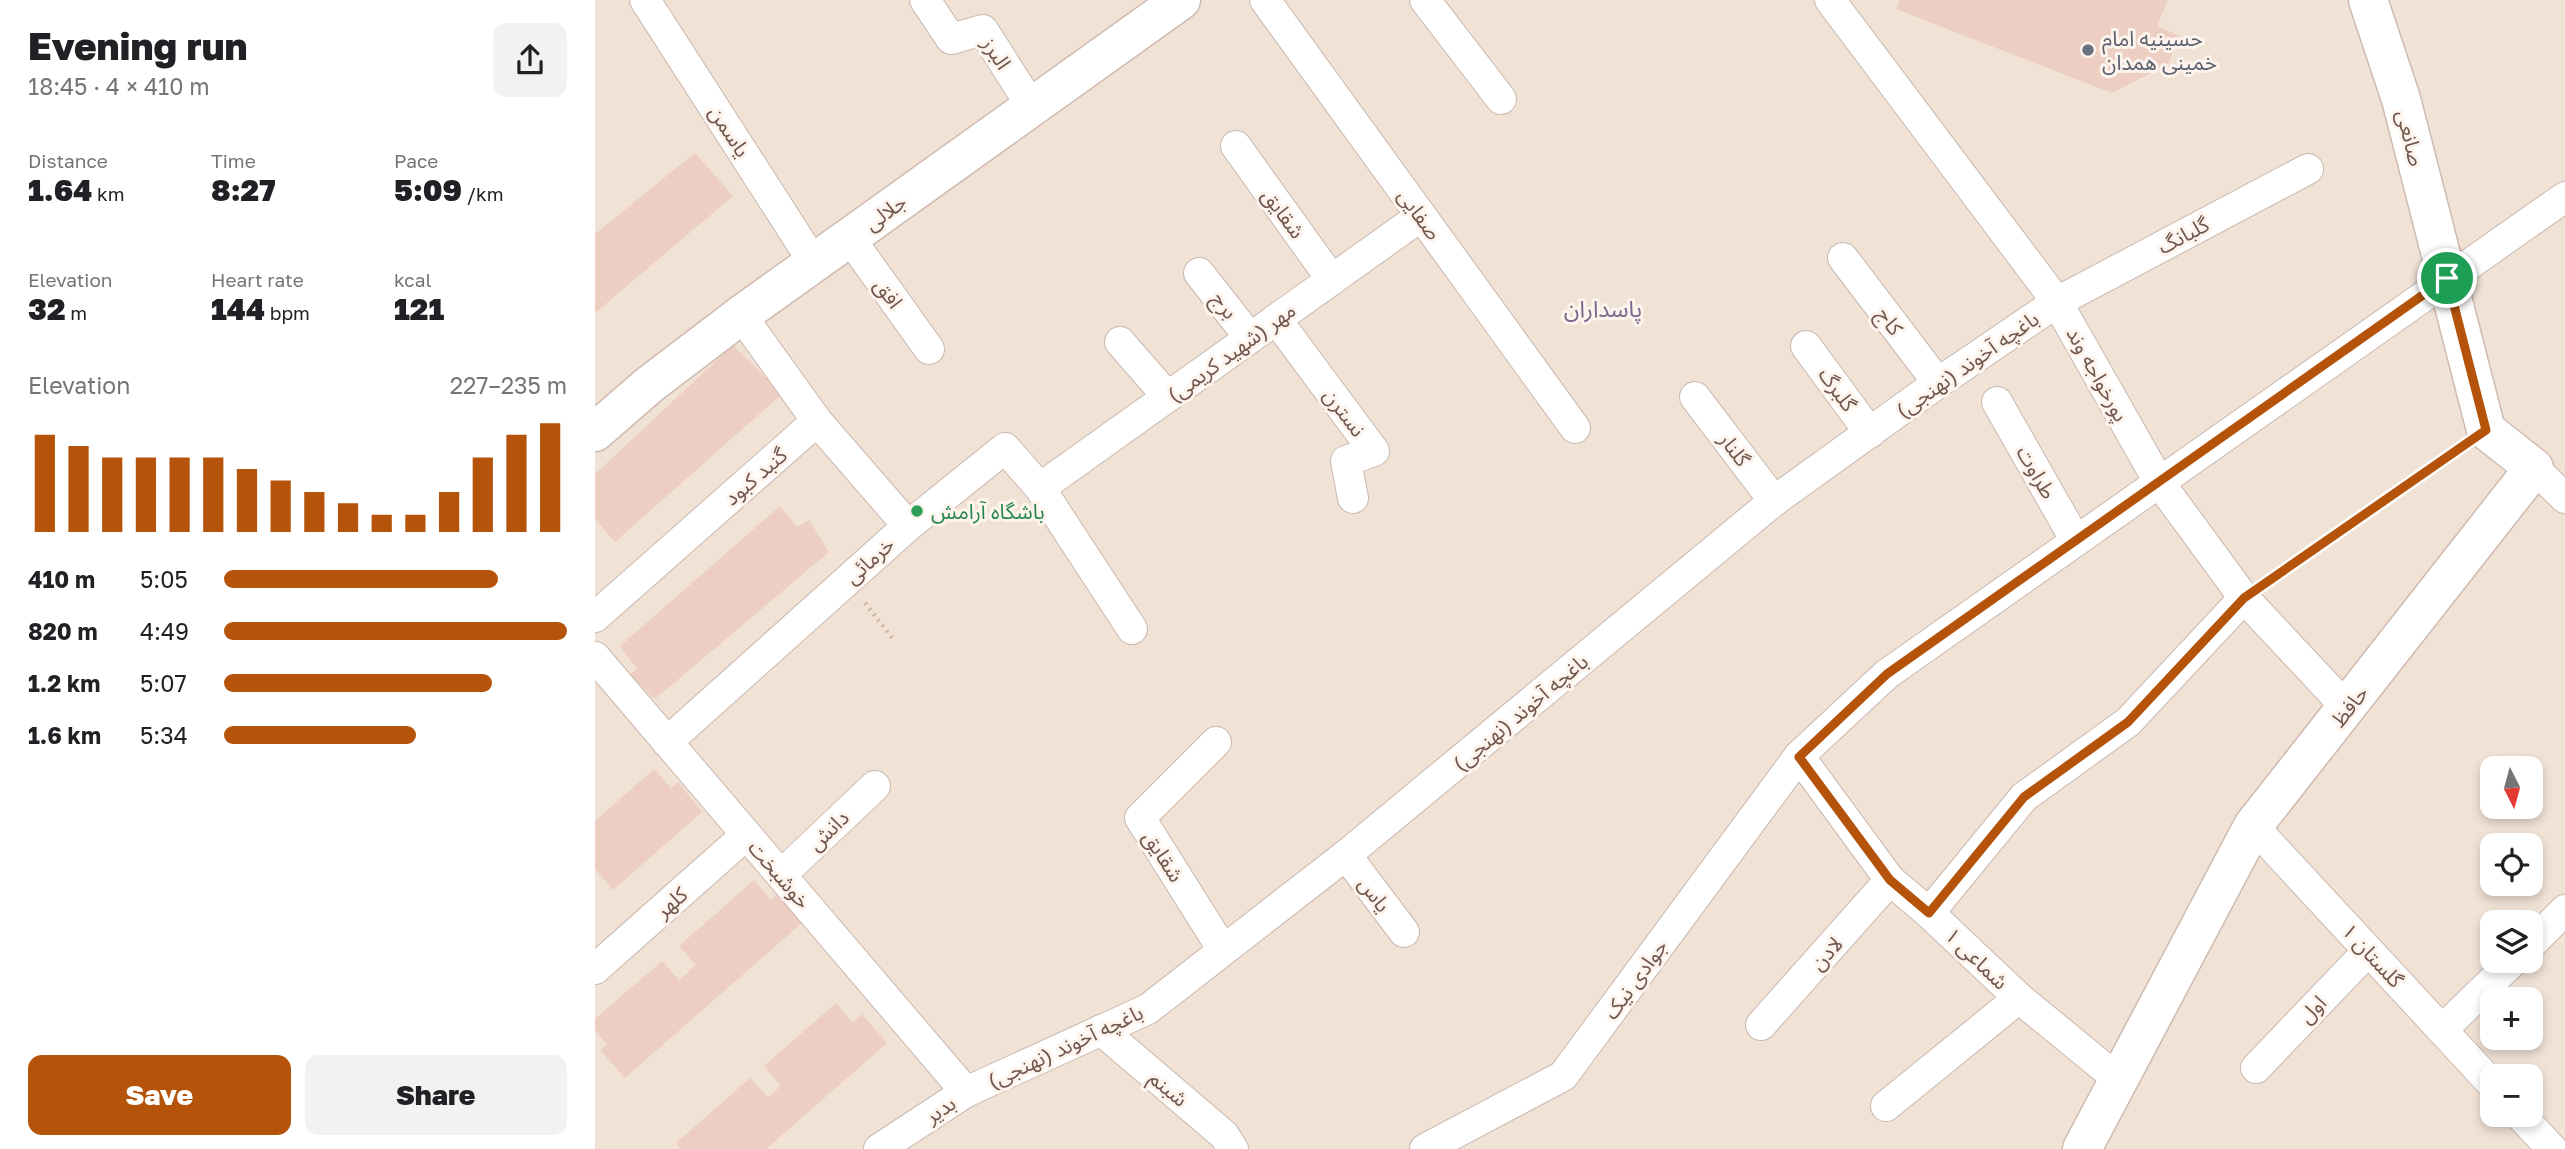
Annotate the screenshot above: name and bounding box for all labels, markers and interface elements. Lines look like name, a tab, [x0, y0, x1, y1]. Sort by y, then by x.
text: Evening run	[28, 23, 247, 68]
button: share	[493, 23, 567, 97]
place label: حسینیه امام خمینی همدان	[2102, 25, 2217, 75]
street label: البرز	[976, 31, 1017, 74]
marker: حسینیه امام خمینی همدان	[2080, 42, 2096, 58]
text: 18:45 · 4 × 410 m	[28, 72, 210, 100]
street label: یاسمن	[704, 100, 756, 162]
street label: صانعی	[2391, 107, 2431, 169]
text: Distance	[28, 149, 108, 172]
text: Time	[211, 149, 256, 172]
text: Pace	[394, 149, 438, 172]
text: 1.64	[28, 172, 92, 208]
text: 8:27	[211, 172, 276, 208]
text: 5:09	[394, 172, 462, 208]
text: km	[92, 182, 125, 205]
text: /km	[462, 182, 504, 205]
street label: شقایق	[1256, 183, 1311, 244]
street label: صفایی	[1393, 183, 1447, 245]
street label: جلالی	[859, 188, 911, 236]
street label: گلبانگ	[2153, 211, 2213, 259]
pin	[2417, 248, 2477, 308]
icon: arrive	[2428, 259, 2466, 297]
text: Elevation	[28, 268, 113, 291]
text: Heart rate	[211, 268, 304, 291]
text: kcal	[394, 268, 432, 291]
street label: افق	[868, 273, 909, 314]
street label: برج	[1204, 286, 1244, 326]
text: 32	[28, 291, 66, 327]
text: 144	[211, 291, 265, 327]
text: 121	[394, 291, 444, 327]
district label: پاسداران	[1564, 294, 1642, 324]
street label: مهر (شهید کریمی)	[1162, 297, 1300, 407]
text: m	[66, 301, 87, 324]
text: bpm	[265, 301, 310, 324]
street label: کاج	[1869, 302, 1909, 342]
street label: باغچه آخوند (نهنجی)	[1890, 305, 2044, 424]
street label: پورخواجه وند	[2060, 322, 2135, 427]
street label: گلبرگ	[1813, 362, 1863, 416]
text: Elevation	[28, 371, 130, 399]
text: 227–235 m	[450, 371, 567, 399]
street label: نسترن	[1318, 383, 1372, 441]
street label: گلنار	[1713, 426, 1756, 471]
street label: گنبد کبود	[718, 441, 792, 511]
street label: طراوت	[2011, 441, 2063, 503]
place label: باشگاه آرامش	[931, 498, 1045, 524]
marker: باشگاه آرامش	[909, 503, 925, 519]
street label: خرمائی	[839, 531, 899, 589]
text: 410 m	[28, 565, 95, 593]
text: 5:05	[140, 565, 188, 593]
text: 820 m	[28, 617, 98, 645]
text: 4:49	[140, 617, 189, 645]
street label: باغچه آخوند (نهنجی)	[1447, 648, 1594, 777]
text: 1.2 km	[28, 669, 100, 697]
text: 5:07	[140, 669, 187, 697]
street label: حافظ	[2325, 680, 2373, 732]
text: 1.6 km	[28, 721, 101, 749]
text: 5:34	[140, 721, 188, 749]
north arrow	[2480, 756, 2543, 819]
map controls	[2480, 756, 2543, 1127]
street label: دانش	[802, 804, 854, 856]
street label: شقایق	[1137, 825, 1190, 887]
button: locate	[2480, 833, 2543, 896]
street label: خوشبخت	[743, 834, 817, 914]
street label: یاس	[1353, 871, 1397, 917]
street label: کلهر	[649, 881, 693, 924]
button: layers	[2480, 910, 2543, 973]
street label: گلستان ۱	[2337, 917, 2409, 993]
street label: شماعی ۱	[1940, 922, 2014, 994]
street label: لادن	[1804, 931, 1848, 975]
street label: جوادی نیک	[1597, 934, 1673, 1024]
button: +	[2480, 987, 2543, 1050]
street label: اول	[2293, 990, 2331, 1028]
street label: باغچه آخوند (نهنجی)	[983, 999, 1147, 1094]
button: Save	[28, 1055, 291, 1135]
button: Share	[305, 1055, 567, 1135]
street label: شبنم	[1142, 1064, 1194, 1114]
button: −	[2480, 1064, 2543, 1127]
street label: بدیر	[919, 1090, 960, 1129]

